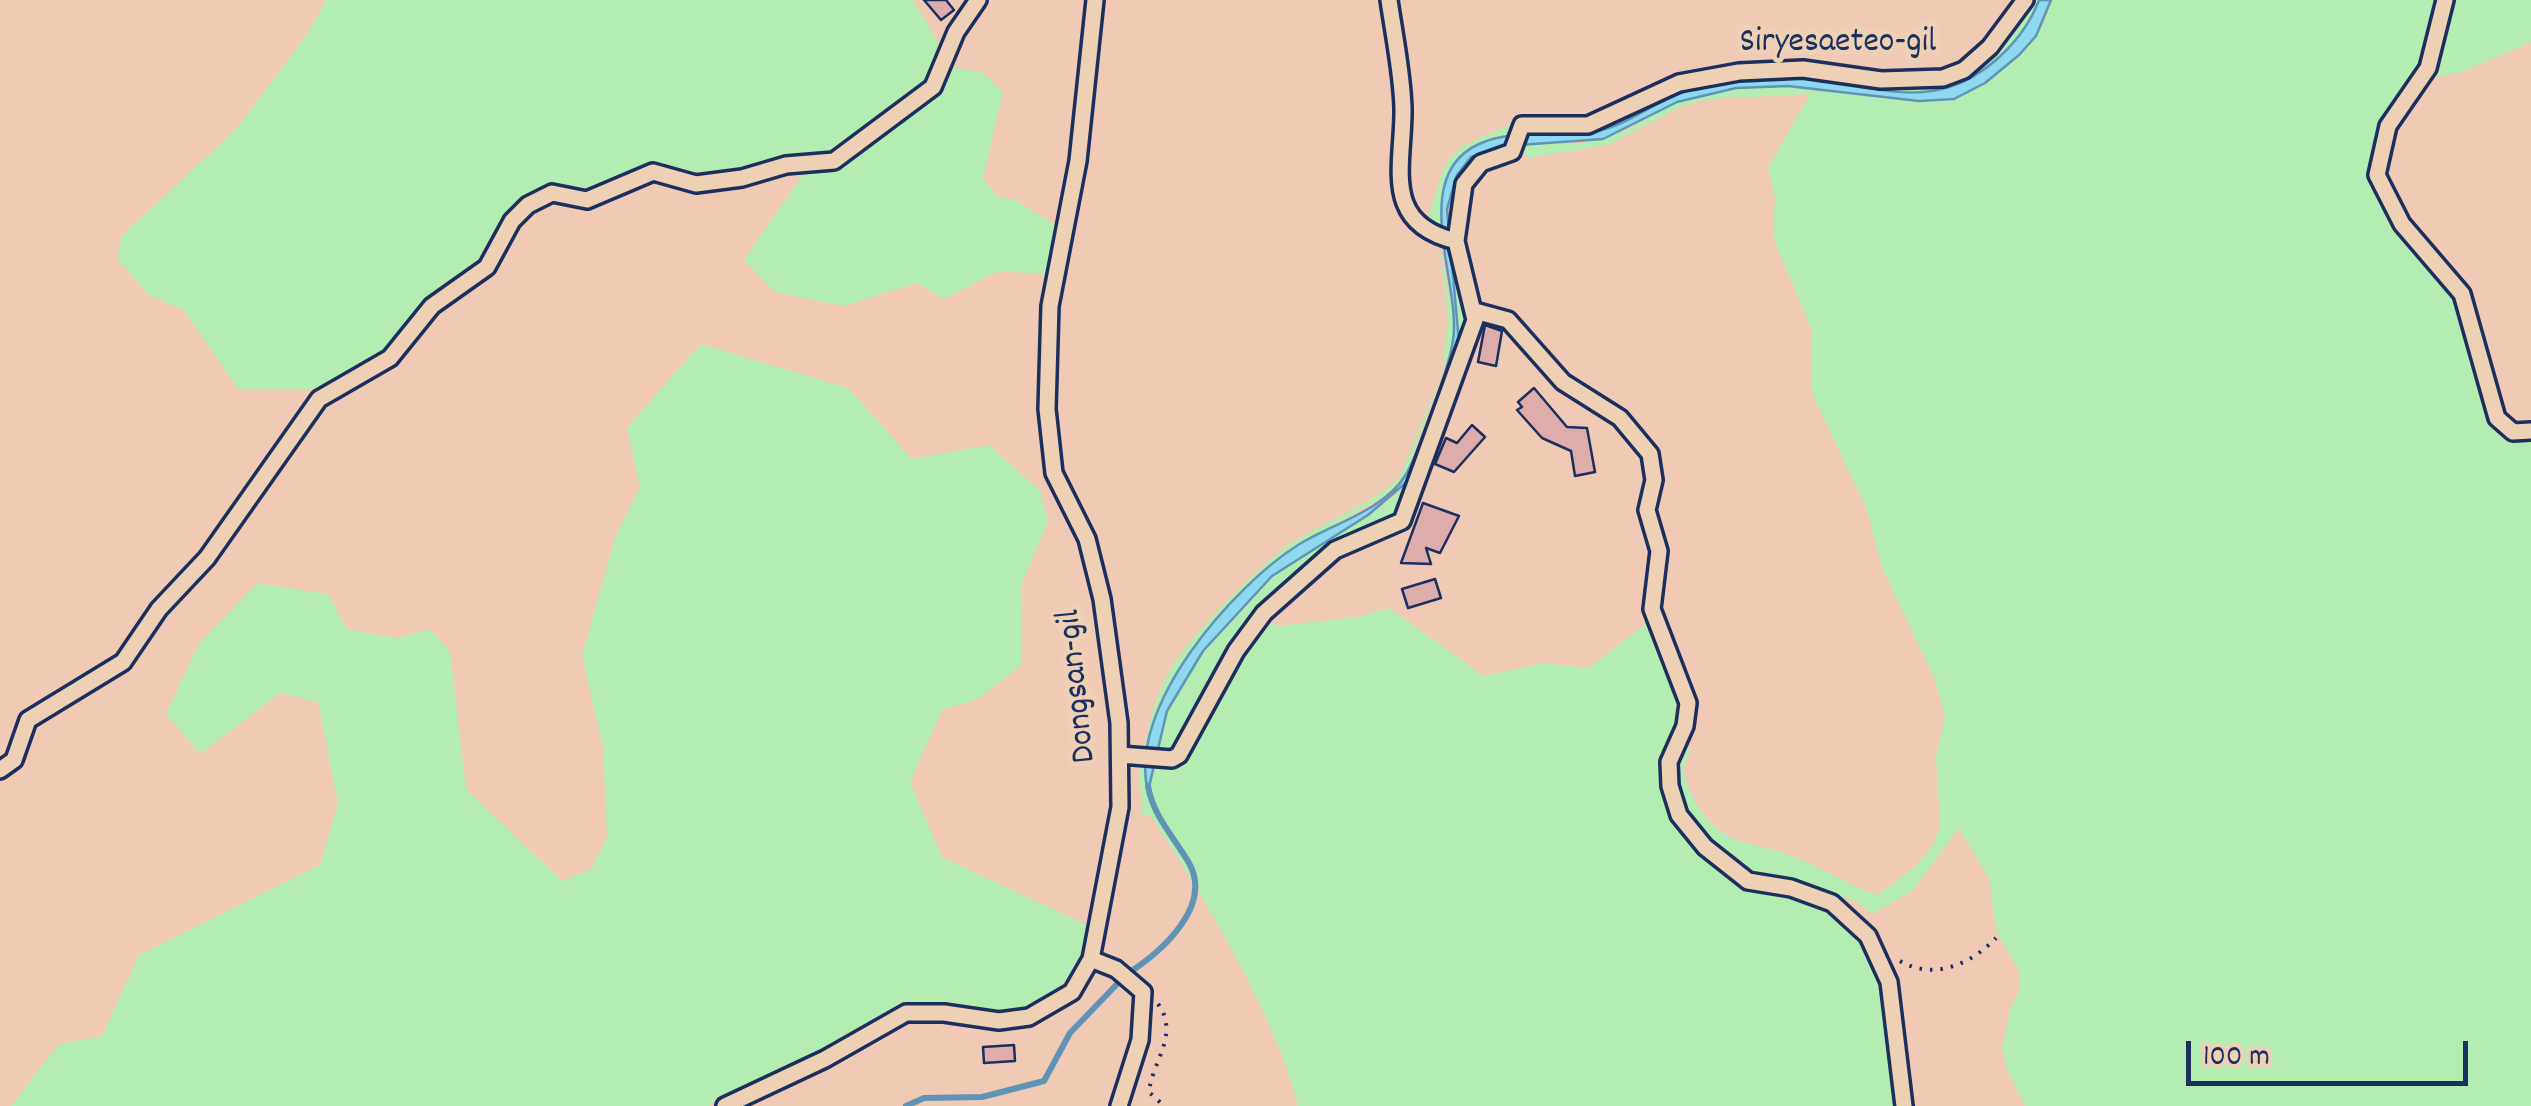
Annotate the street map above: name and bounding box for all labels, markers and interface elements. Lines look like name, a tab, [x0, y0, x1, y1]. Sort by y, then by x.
street label: Siryesaeteo-gil	[1740, 24, 1936, 66]
street label: Dongsan-gil	[1051, 607, 1109, 765]
scale bar	[2191, 1021, 2474, 1083]
text: 100 m	[2203, 1037, 2270, 1080]

